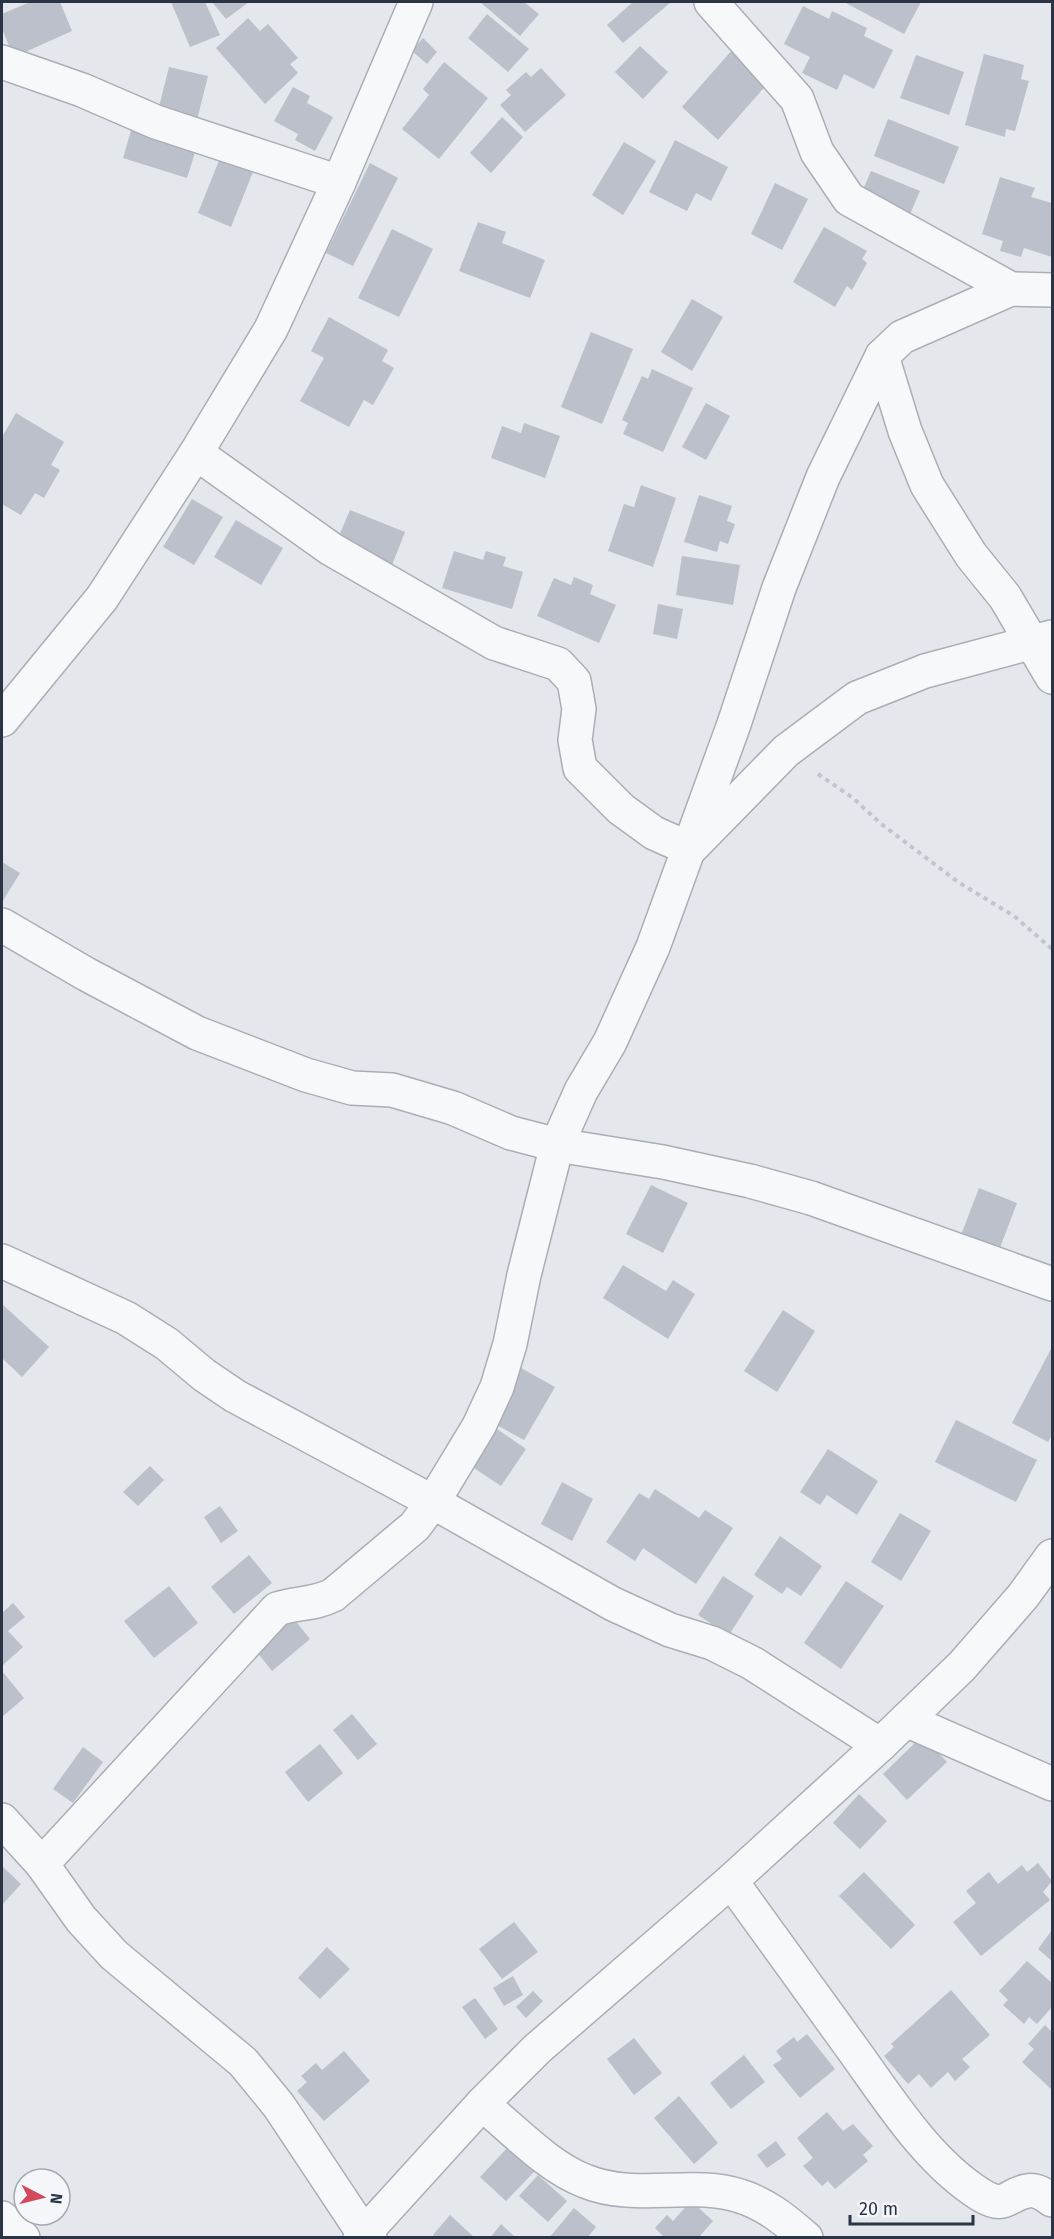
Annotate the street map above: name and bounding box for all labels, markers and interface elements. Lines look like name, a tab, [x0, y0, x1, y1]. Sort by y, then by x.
north arrow	[12, 2167, 72, 2227]
scale bar	[850, 2188, 973, 2226]
text: N	[46, 2192, 66, 2205]
text: 20 m	[859, 2198, 898, 2220]

